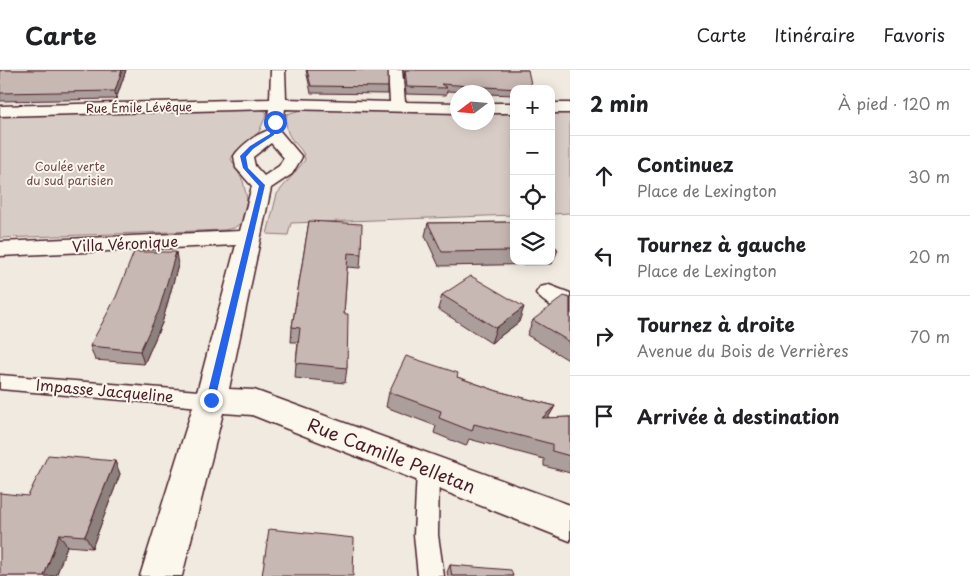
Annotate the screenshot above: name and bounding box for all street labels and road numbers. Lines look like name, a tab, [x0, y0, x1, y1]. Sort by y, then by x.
street label: Rue Émile Lévêque	[86, 97, 193, 117]
street label: Villa Véronique	[71, 229, 179, 257]
street label: Impasse Jacqueline	[35, 373, 175, 407]
street label: Rue Camille Pelletan	[304, 410, 480, 500]

